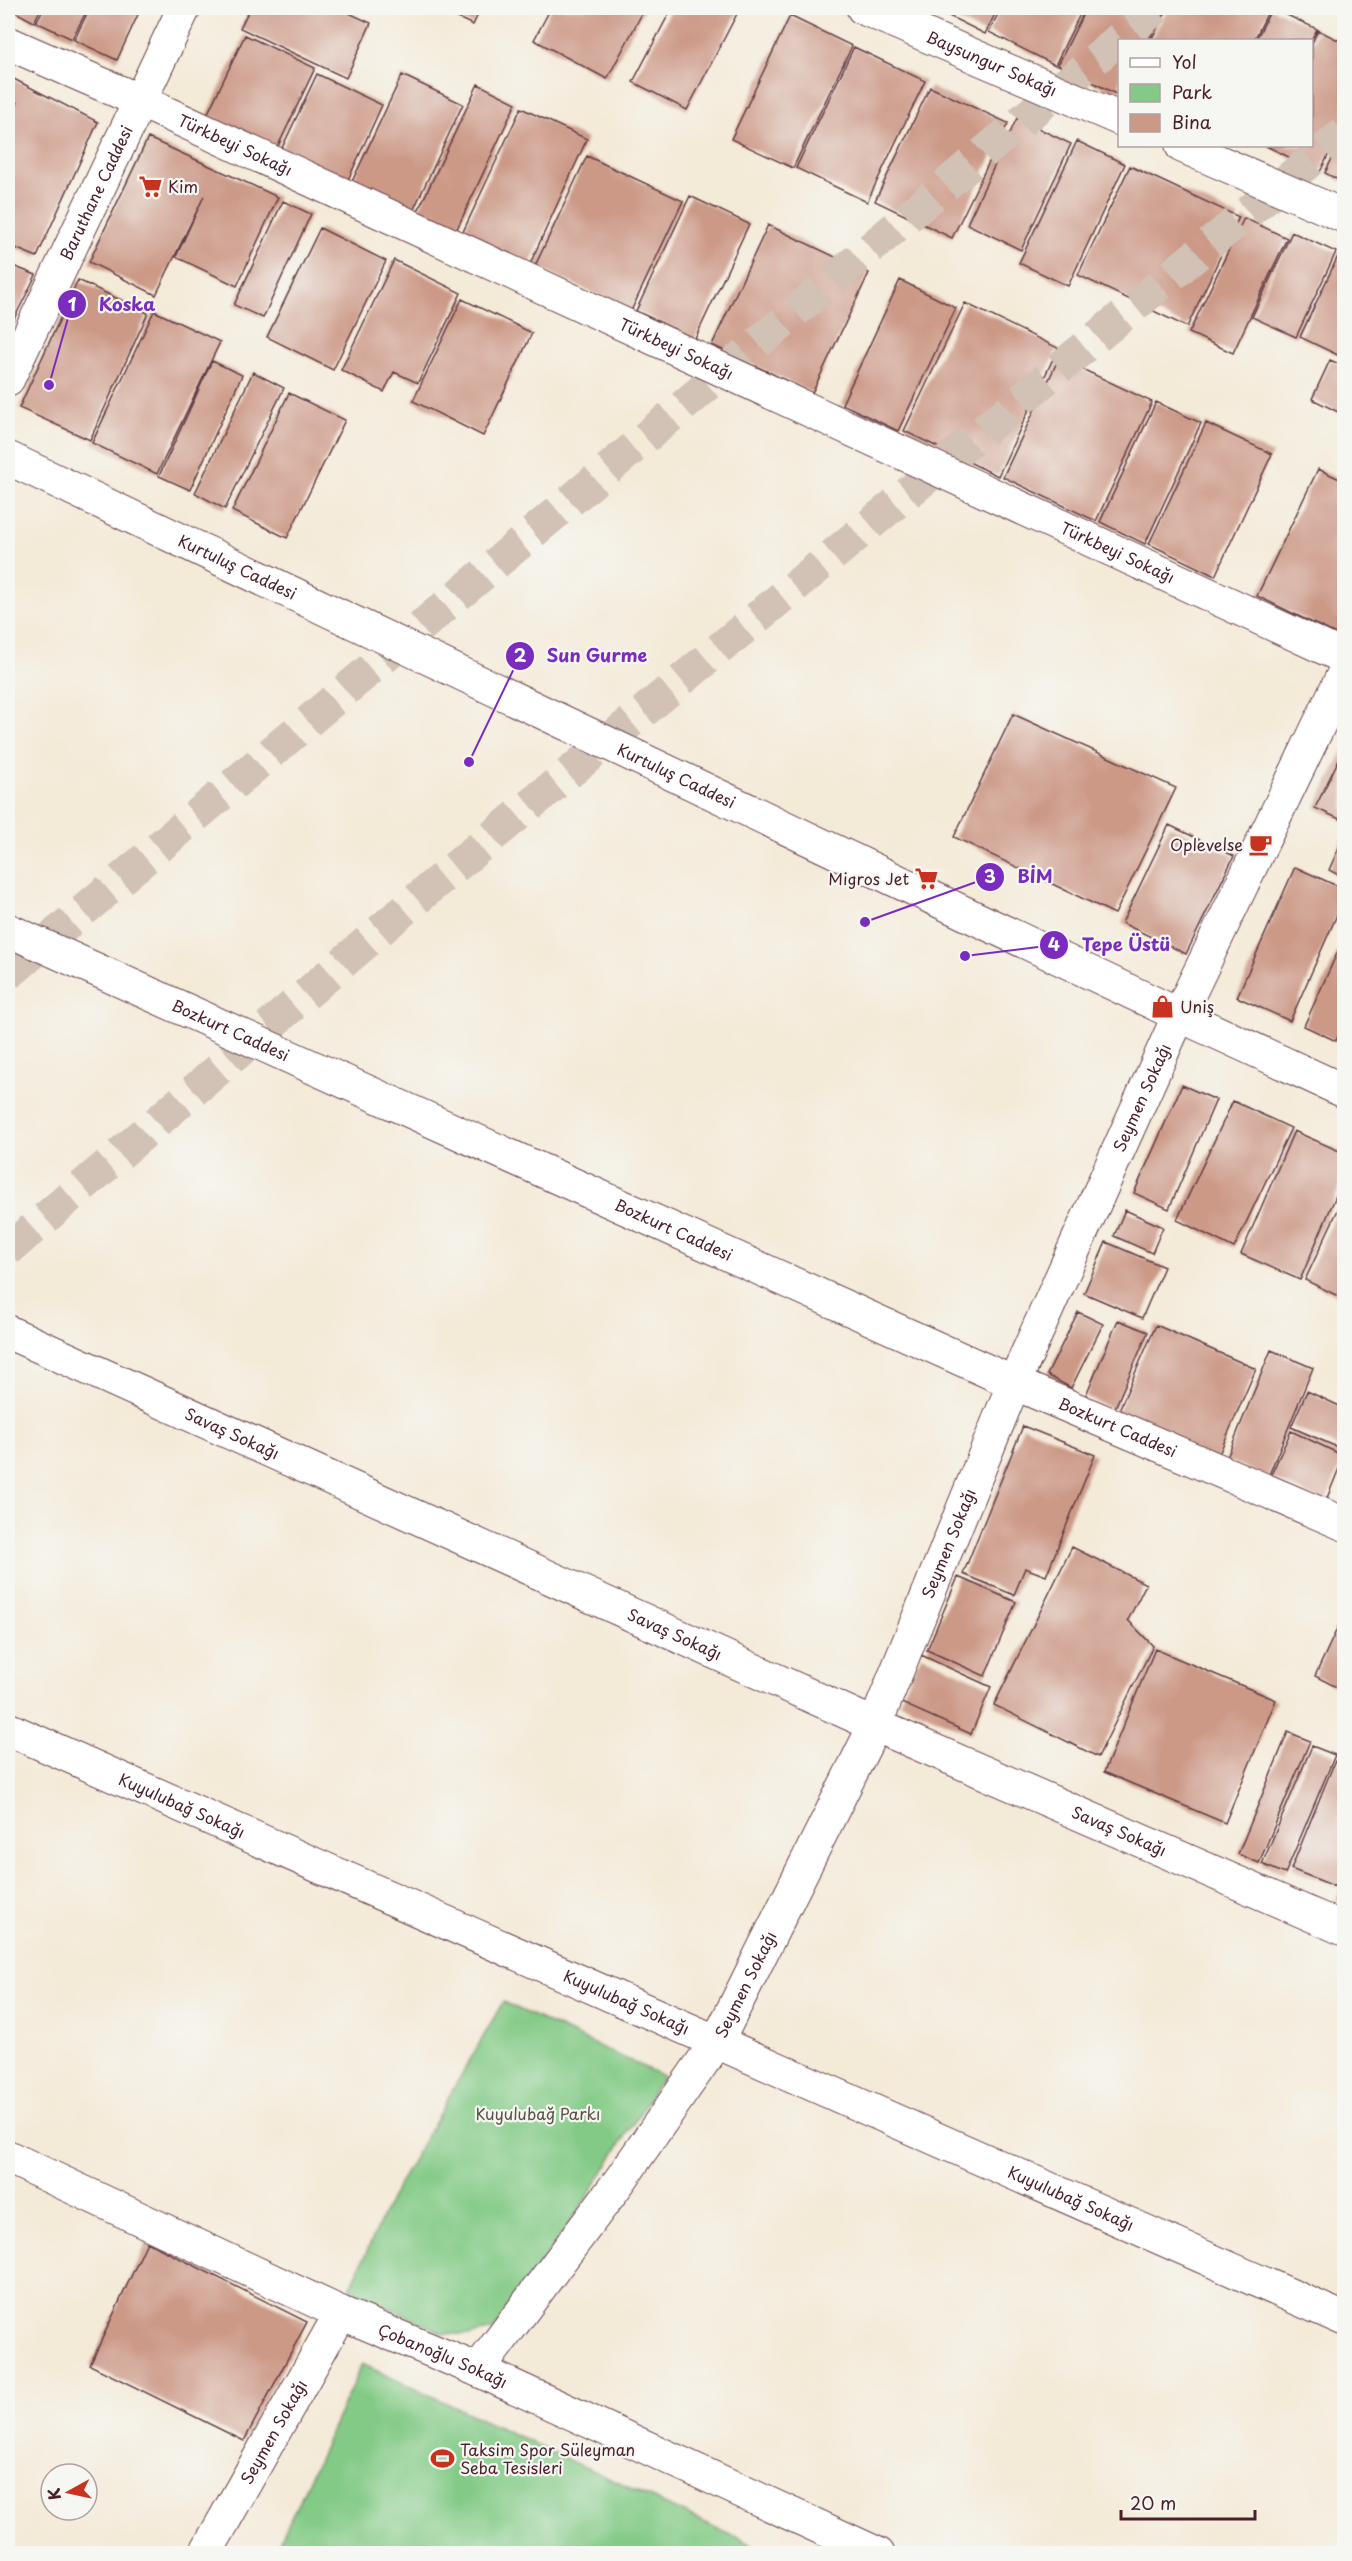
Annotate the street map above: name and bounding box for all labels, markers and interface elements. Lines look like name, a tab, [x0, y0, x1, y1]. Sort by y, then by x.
street label: Baysungur Sokağı	[923, 24, 1061, 101]
legend	[1118, 39, 1313, 147]
text: Yol	[1172, 48, 1197, 75]
text: Park	[1172, 78, 1212, 105]
street label: Türkbeyi Sokağı	[174, 107, 297, 181]
text: Bina	[1172, 108, 1212, 135]
street label: Baruthane Caddesi	[53, 121, 138, 264]
supermarket icon: Kim	[137, 174, 163, 200]
place label: Kim	[168, 174, 198, 198]
callout: Koska	[57, 286, 167, 322]
text: 1	[68, 290, 77, 317]
text: Koska	[99, 290, 155, 317]
street label: Türkbeyi Sokağı	[616, 311, 738, 385]
street label: Türkbeyi Sokağı	[1057, 515, 1179, 588]
street label: Kurtuluş Caddesi	[175, 528, 301, 605]
callout: Sun Gurme	[505, 638, 659, 674]
text: 2	[514, 641, 527, 668]
text: Sun Gurme	[547, 641, 648, 668]
street label: Kurtuluş Caddesi	[614, 737, 740, 813]
place label: Oplevelse	[1170, 832, 1243, 856]
cafe icon: Oplevelse	[1248, 832, 1274, 858]
callout: BİM	[975, 859, 1064, 895]
text: 3	[984, 862, 996, 889]
text: BİM	[1017, 862, 1053, 889]
place label: Migros Jet	[828, 866, 909, 890]
supermarket icon: Migros Jet	[914, 866, 940, 892]
callout: Tepe Üstü	[1039, 927, 1182, 963]
text: 4	[1048, 930, 1060, 957]
text: Tepe Üstü	[1082, 930, 1170, 957]
street label: Bozkurt Caddesi	[168, 992, 294, 1066]
shop icon: Uniş	[1149, 994, 1175, 1020]
place label: Uniş	[1180, 994, 1214, 1018]
street label: Seymen Sokağı	[1106, 1039, 1176, 1155]
street label: Bozkurt Caddesi	[611, 1192, 737, 1266]
street label: Bozkurt Caddesi	[1055, 1390, 1181, 1462]
street label: Savaş Sokağı	[181, 1401, 284, 1465]
street label: Seymen Sokağı	[915, 1485, 981, 1602]
street label: Savaş Sokağı	[624, 1601, 726, 1665]
street label: Kuyulubağ Sokağı	[115, 1766, 249, 1843]
street label: Savaş Sokağı	[1068, 1799, 1171, 1861]
street label: Seymen Sokağı	[708, 1927, 781, 2042]
street label: Kuyulubağ Sokağı	[560, 1963, 694, 2040]
park label: Kuyulubağ Parkı	[475, 2101, 601, 2125]
street label: Kuyulubağ Sokağı	[1004, 2159, 1138, 2236]
street label: Çobanoğlu Sokağı	[375, 2317, 512, 2393]
street label: Seymen Sokağı	[234, 2375, 312, 2488]
place label: Taksim Spor Süleyman Seba Tesisleri	[460, 2437, 635, 2479]
sports icon: Taksim Spor Süleyman Seba Tesisleri	[429, 2446, 455, 2472]
north arrow	[39, 2462, 99, 2522]
scale bar	[1121, 2483, 1254, 2521]
text: K	[40, 2486, 66, 2502]
text: 20 m	[1130, 2489, 1176, 2516]

